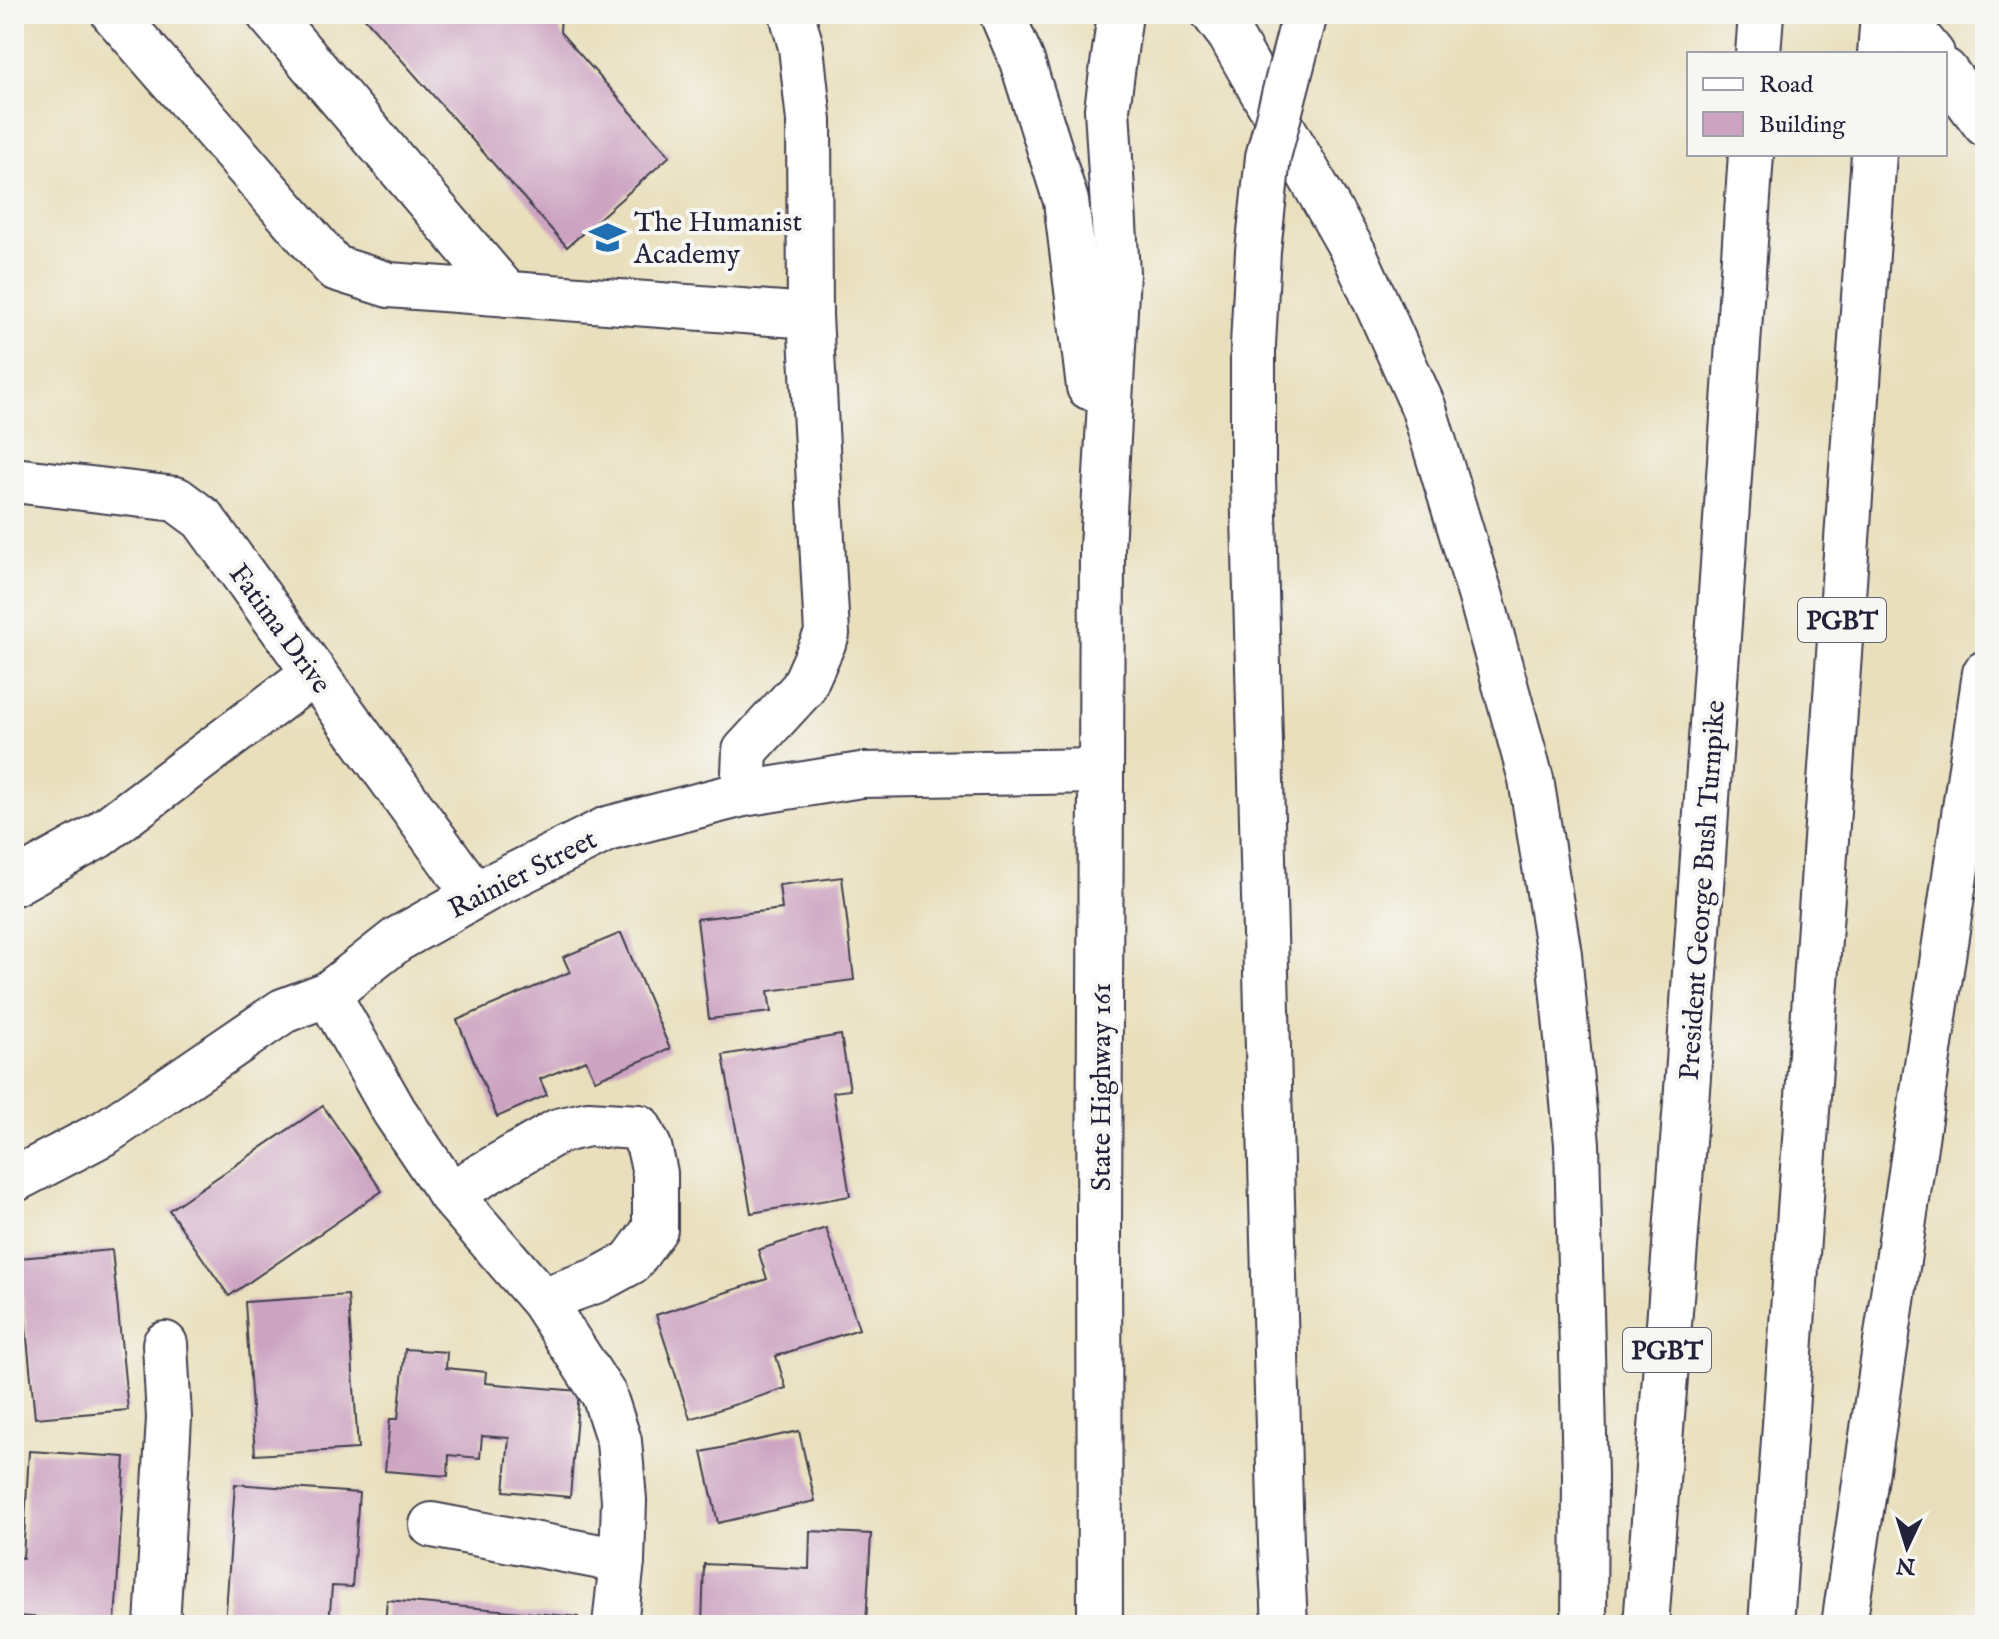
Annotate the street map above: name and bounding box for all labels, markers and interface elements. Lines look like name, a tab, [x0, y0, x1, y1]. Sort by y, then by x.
legend	[1687, 52, 1947, 156]
text: Road	[1759, 70, 1813, 101]
text: Building	[1759, 110, 1846, 141]
place label: The Humanist Academy	[633, 206, 802, 273]
school or university icon: The Humanist Academy	[589, 218, 627, 256]
street label: Fatima Drive	[220, 558, 338, 701]
road number: PGBT	[1798, 598, 1886, 642]
street label: President George Bush Turnpike	[1673, 699, 1734, 1082]
street label: Rainier Street	[443, 823, 604, 928]
street label: State Highway 161	[1085, 983, 1120, 1191]
road number: PGBT	[1623, 1328, 1711, 1372]
north arrow	[1867, 1507, 1947, 1587]
text: N	[1895, 1550, 1917, 1580]

